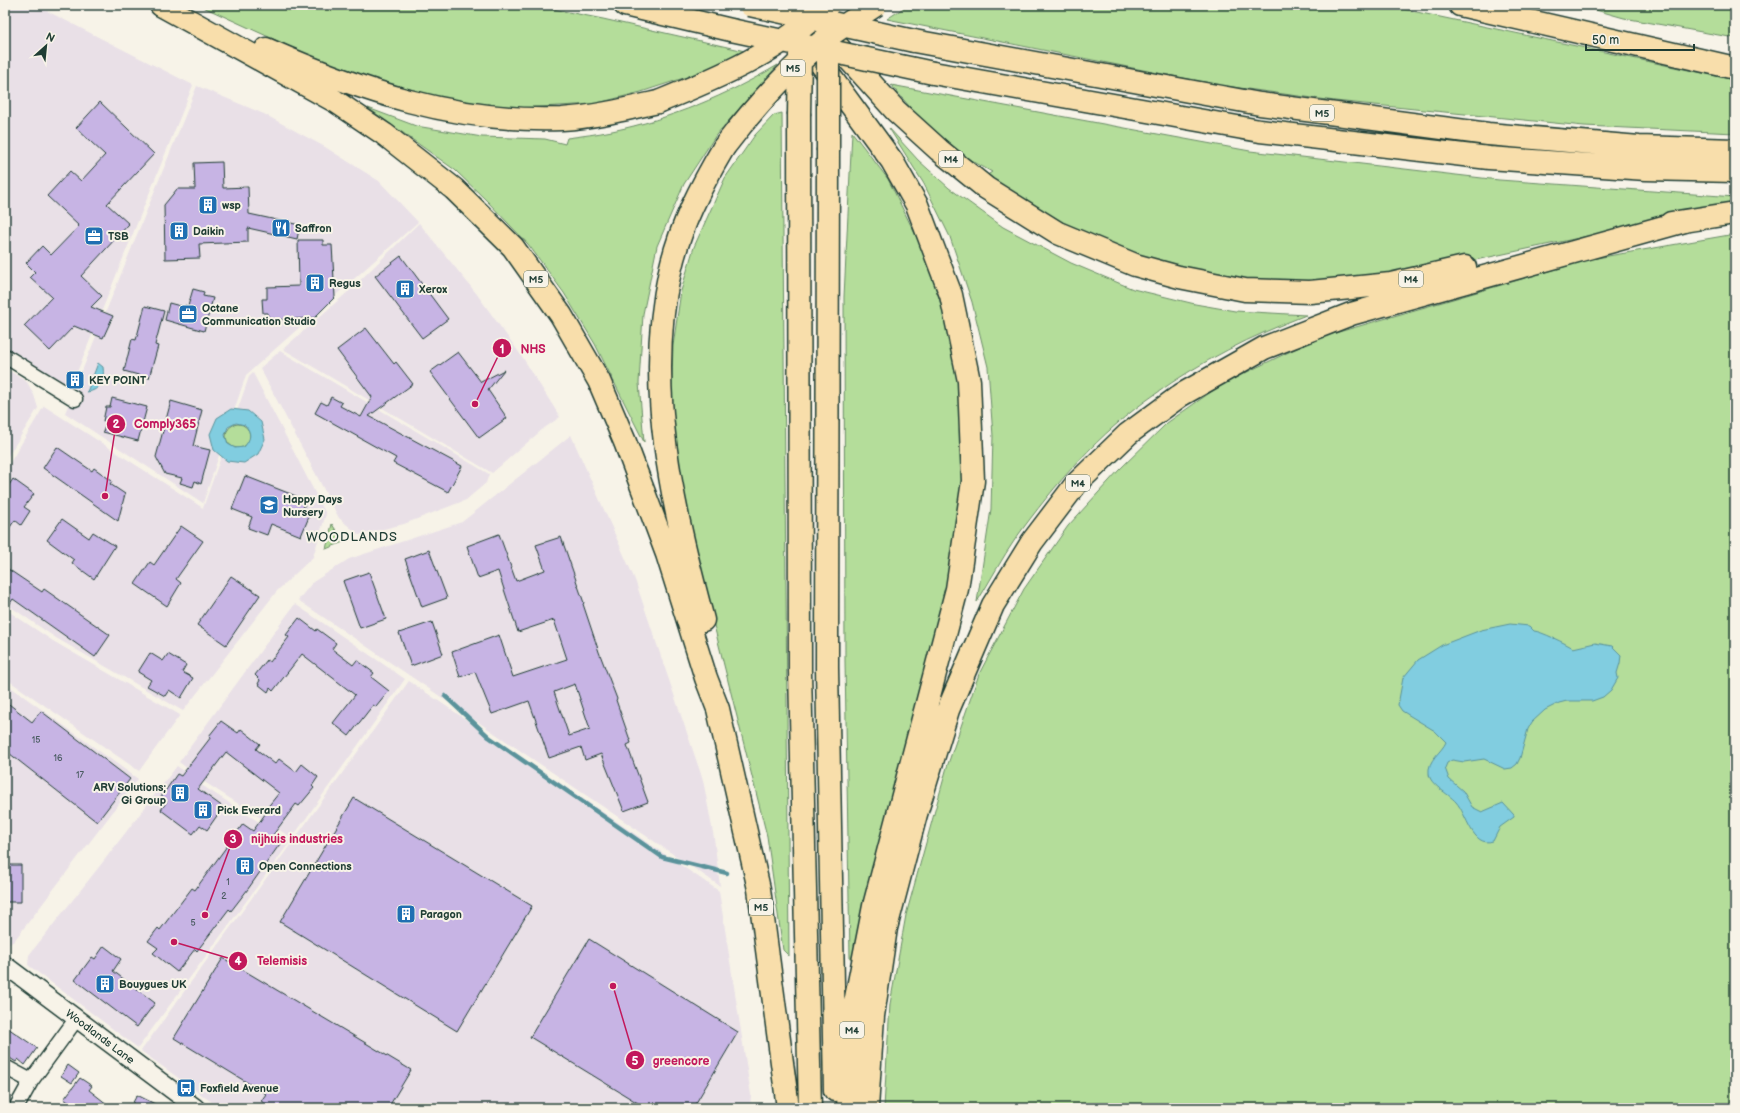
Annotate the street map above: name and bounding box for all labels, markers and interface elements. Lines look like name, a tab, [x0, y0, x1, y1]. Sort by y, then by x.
north arrow	[26, 26, 66, 66]
scale bar	[1586, 26, 1694, 52]
text: N	[44, 30, 57, 45]
text: 50 m	[1592, 33, 1619, 48]
road number: M5	[781, 60, 805, 76]
road number: M5	[1310, 105, 1334, 121]
road number: M4	[939, 151, 963, 167]
building icon: wsp	[197, 194, 219, 216]
place label: wsp	[222, 199, 241, 212]
restaurant icon: Saffron	[270, 217, 292, 239]
building icon: Daikin	[168, 220, 190, 242]
place label: Saffron	[295, 222, 332, 235]
office icon: TSB	[83, 225, 105, 247]
place label: Daikin	[193, 225, 224, 238]
place label: TSB	[108, 230, 129, 243]
road number: M5	[524, 271, 548, 287]
road number: M4	[1399, 271, 1423, 287]
building icon: Regus	[304, 272, 326, 294]
place label: Regus	[329, 277, 361, 290]
building icon: Xerox	[394, 278, 416, 300]
place label: Xerox	[419, 283, 447, 296]
place label: Octane Communication Studio	[202, 302, 316, 328]
office icon: Octane Communication Studio	[177, 303, 199, 325]
callout: NHS	[492, 336, 553, 360]
text: 1	[499, 342, 505, 357]
text: NHS	[520, 342, 546, 357]
building icon: KEY POINT	[64, 369, 86, 391]
place label: KEY POINT	[89, 374, 147, 387]
callout: Comply365	[106, 412, 204, 436]
text: 2	[112, 417, 120, 432]
text: Comply365	[134, 417, 196, 432]
road number: M4	[1066, 475, 1090, 491]
place label: Happy Days Nursery	[283, 493, 343, 519]
school or university icon: Happy Days Nursery	[258, 494, 280, 516]
district label: WOODLANDS	[306, 529, 398, 545]
house number: 15	[32, 735, 40, 746]
house number: 16	[54, 753, 63, 764]
house number: 17	[76, 770, 85, 781]
place label: ARV Solutions; Gi Group	[93, 781, 167, 807]
building icon: ARV Solutions; Gi Group	[169, 782, 191, 804]
building icon: Pick Everard	[192, 799, 214, 821]
place label: Pick Everard	[217, 804, 281, 817]
callout: nijhuis industries	[223, 827, 351, 851]
text: 3	[229, 832, 237, 847]
text: nijhuis industries	[251, 832, 343, 847]
building icon: Open Connections	[234, 855, 256, 877]
place label: Open Connections	[259, 860, 352, 873]
house number: 1	[226, 877, 230, 888]
house number: 2	[221, 891, 227, 902]
road number: M5	[749, 899, 773, 915]
building icon: Paragon	[395, 903, 417, 925]
place label: Paragon	[420, 908, 462, 921]
house number: 5	[190, 918, 196, 929]
callout: Telemisis	[228, 949, 315, 973]
text: 4	[234, 954, 242, 969]
text: Telemisis	[257, 954, 307, 969]
building icon: Bouygues UK	[94, 973, 116, 995]
place label: Bouygues UK	[119, 978, 187, 991]
street label: Woodlands Lane	[63, 1007, 137, 1067]
road number: M4	[840, 1022, 864, 1038]
callout: greencore	[625, 1048, 718, 1072]
text: 5	[632, 1054, 639, 1069]
text: greencore	[653, 1054, 709, 1069]
bus stop icon: Foxfield Avenue	[175, 1077, 197, 1099]
place label: Foxfield Avenue	[200, 1082, 278, 1095]

